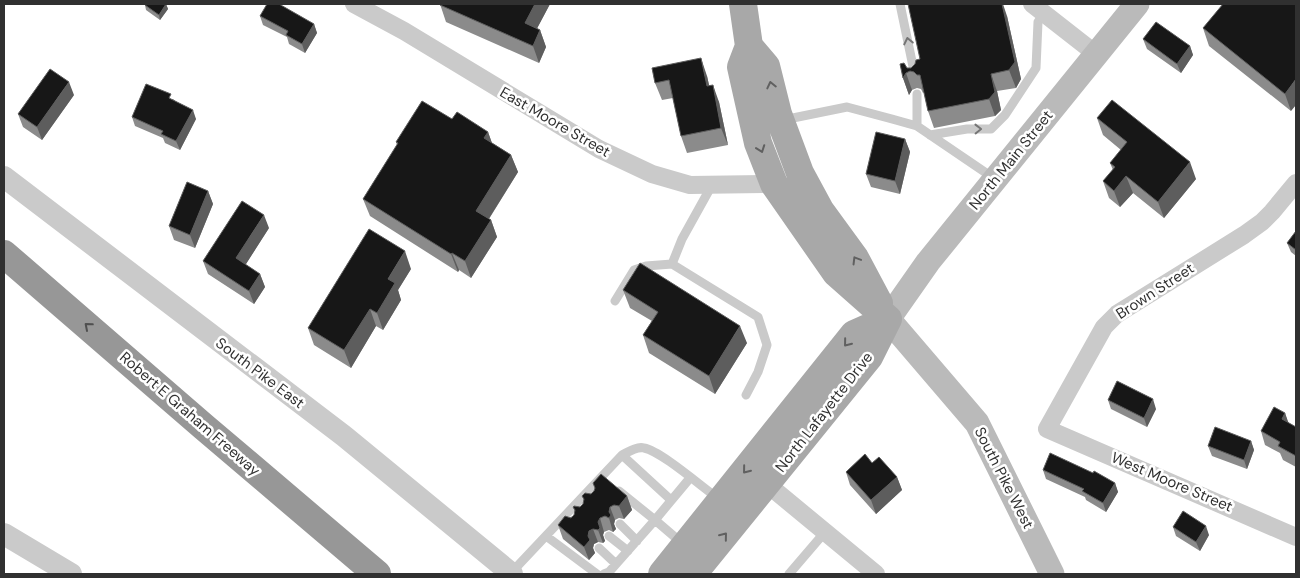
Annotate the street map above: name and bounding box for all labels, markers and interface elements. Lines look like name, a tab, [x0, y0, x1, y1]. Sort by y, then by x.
one-way arrow	[903, 37, 913, 46]
one-way arrow	[766, 80, 777, 89]
street label: East Moore Street	[496, 82, 614, 162]
street label: North Main Street	[965, 106, 1057, 214]
one-way arrow	[974, 124, 982, 134]
one-way arrow	[755, 144, 765, 153]
one-way arrow	[853, 257, 863, 266]
street label: Brown Street	[1112, 258, 1198, 324]
one-way arrow	[85, 323, 94, 332]
street label: South Pike East	[212, 333, 309, 413]
one-way arrow	[844, 337, 852, 346]
street label: Robert E Graham Freeway	[116, 347, 265, 481]
street label: North Lafayette Drive	[771, 348, 877, 476]
street label: South Pike West	[970, 424, 1038, 532]
street label: West Moore Street	[1108, 447, 1236, 517]
one-way arrow	[743, 464, 751, 473]
one-way arrow	[719, 533, 728, 542]

